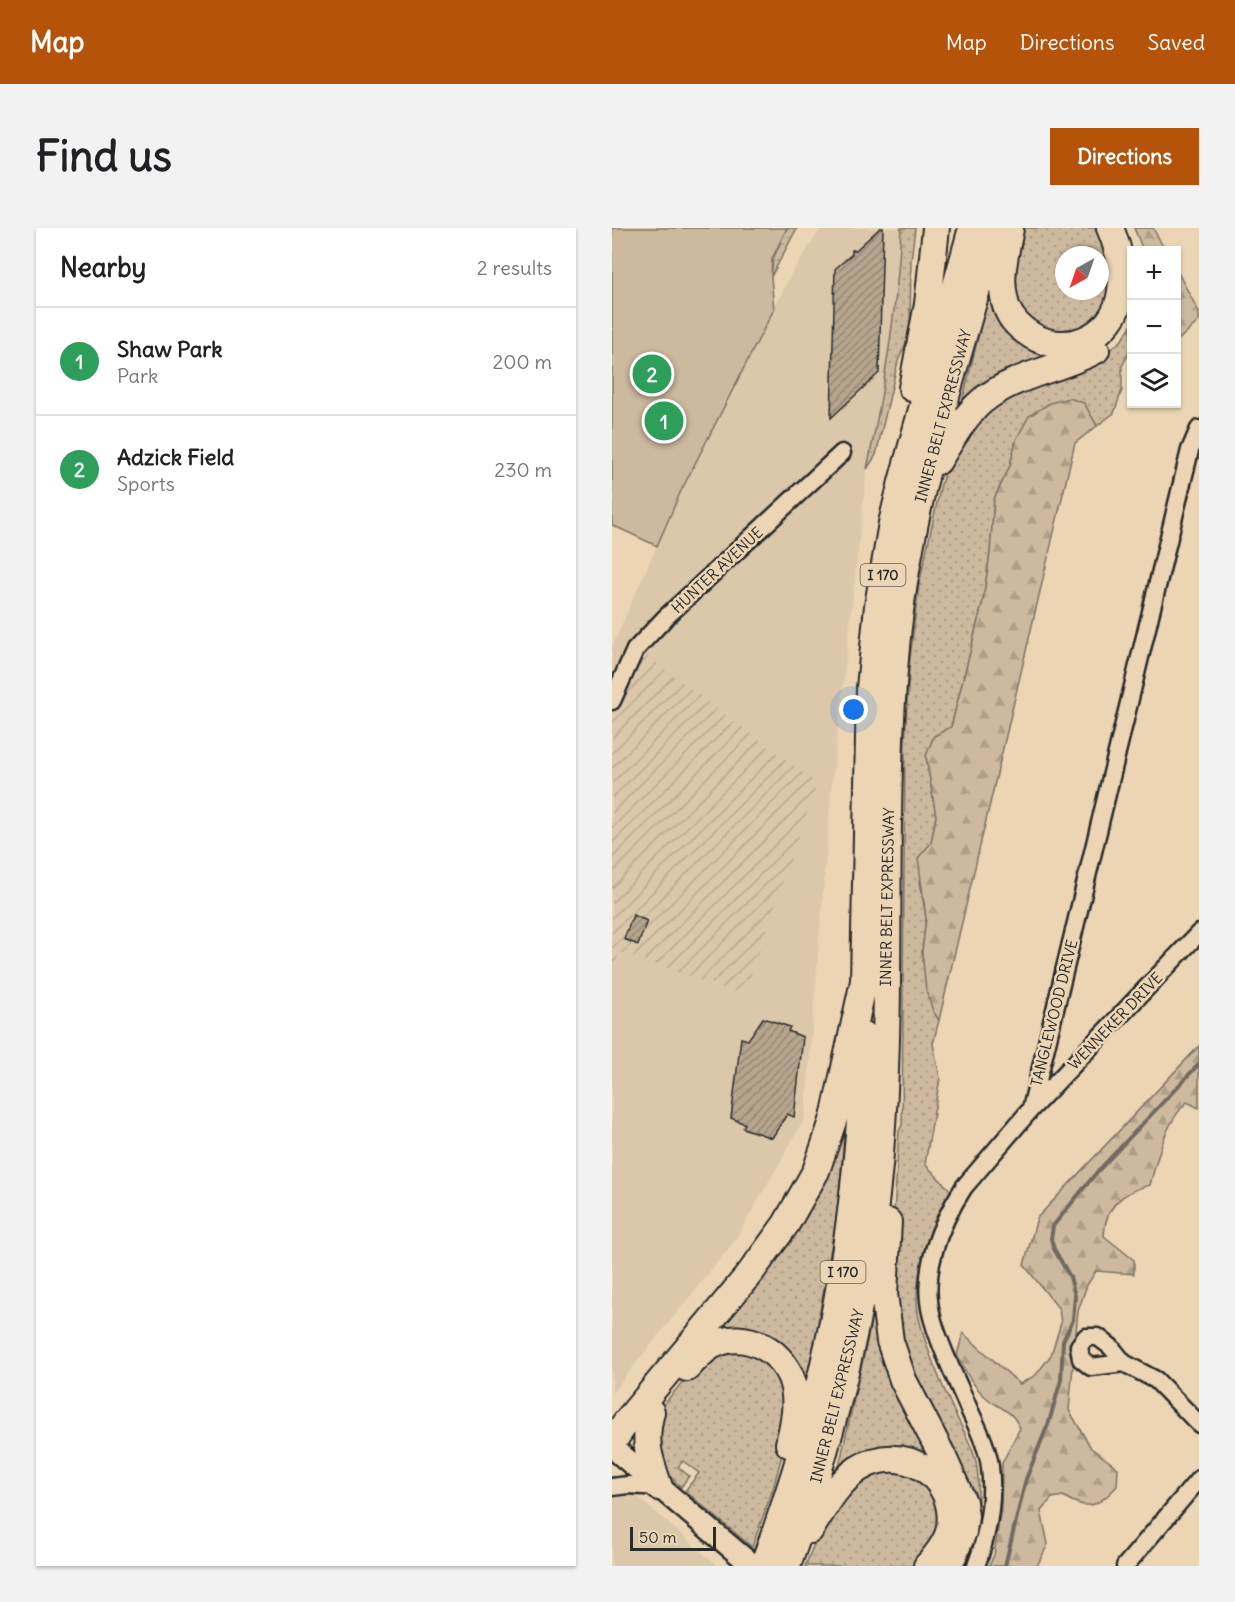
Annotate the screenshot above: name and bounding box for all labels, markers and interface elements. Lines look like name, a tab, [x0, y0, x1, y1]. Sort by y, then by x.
text: Map	[30, 24, 84, 60]
text: Map	[946, 29, 987, 56]
text: Directions	[1020, 29, 1114, 56]
text: Saved	[1147, 29, 1205, 56]
button: Directions	[1050, 128, 1199, 185]
text: Find us	[36, 130, 172, 182]
north arrow	[1055, 246, 1109, 300]
map controls	[1127, 246, 1181, 408]
button: +	[1127, 246, 1181, 300]
text: Nearby	[60, 251, 146, 284]
text: 2 results	[477, 255, 552, 280]
button: −	[1127, 300, 1181, 354]
street label: INNER BELT EXPRESSWAY	[911, 327, 975, 505]
text: Shaw Park	[117, 335, 222, 363]
text: 1	[76, 349, 83, 374]
text: 200 m	[492, 349, 552, 374]
pin: 2	[632, 352, 672, 396]
button: layers	[1127, 354, 1181, 408]
text: Park	[117, 363, 158, 388]
pin: 1	[644, 398, 684, 444]
text: Adzick Field	[117, 443, 234, 471]
text: 2	[74, 457, 85, 482]
text: 230 m	[494, 457, 552, 482]
text: Sports	[117, 471, 175, 496]
street label: HUNTER AVENUE	[667, 523, 767, 617]
road number: I 170	[860, 564, 906, 586]
your location	[839, 695, 868, 724]
street label: INNER BELT EXPRESSWAY	[876, 807, 898, 987]
street label: TANGLEWOOD DRIVE	[1027, 937, 1082, 1089]
street label: WENNEKER DRIVE	[1064, 968, 1166, 1074]
road number: I 170	[820, 1261, 866, 1283]
street label: INNER BELT EXPRESSWAY	[806, 1306, 868, 1485]
scale bar	[630, 1524, 716, 1552]
text: 50 m	[639, 1527, 677, 1547]

